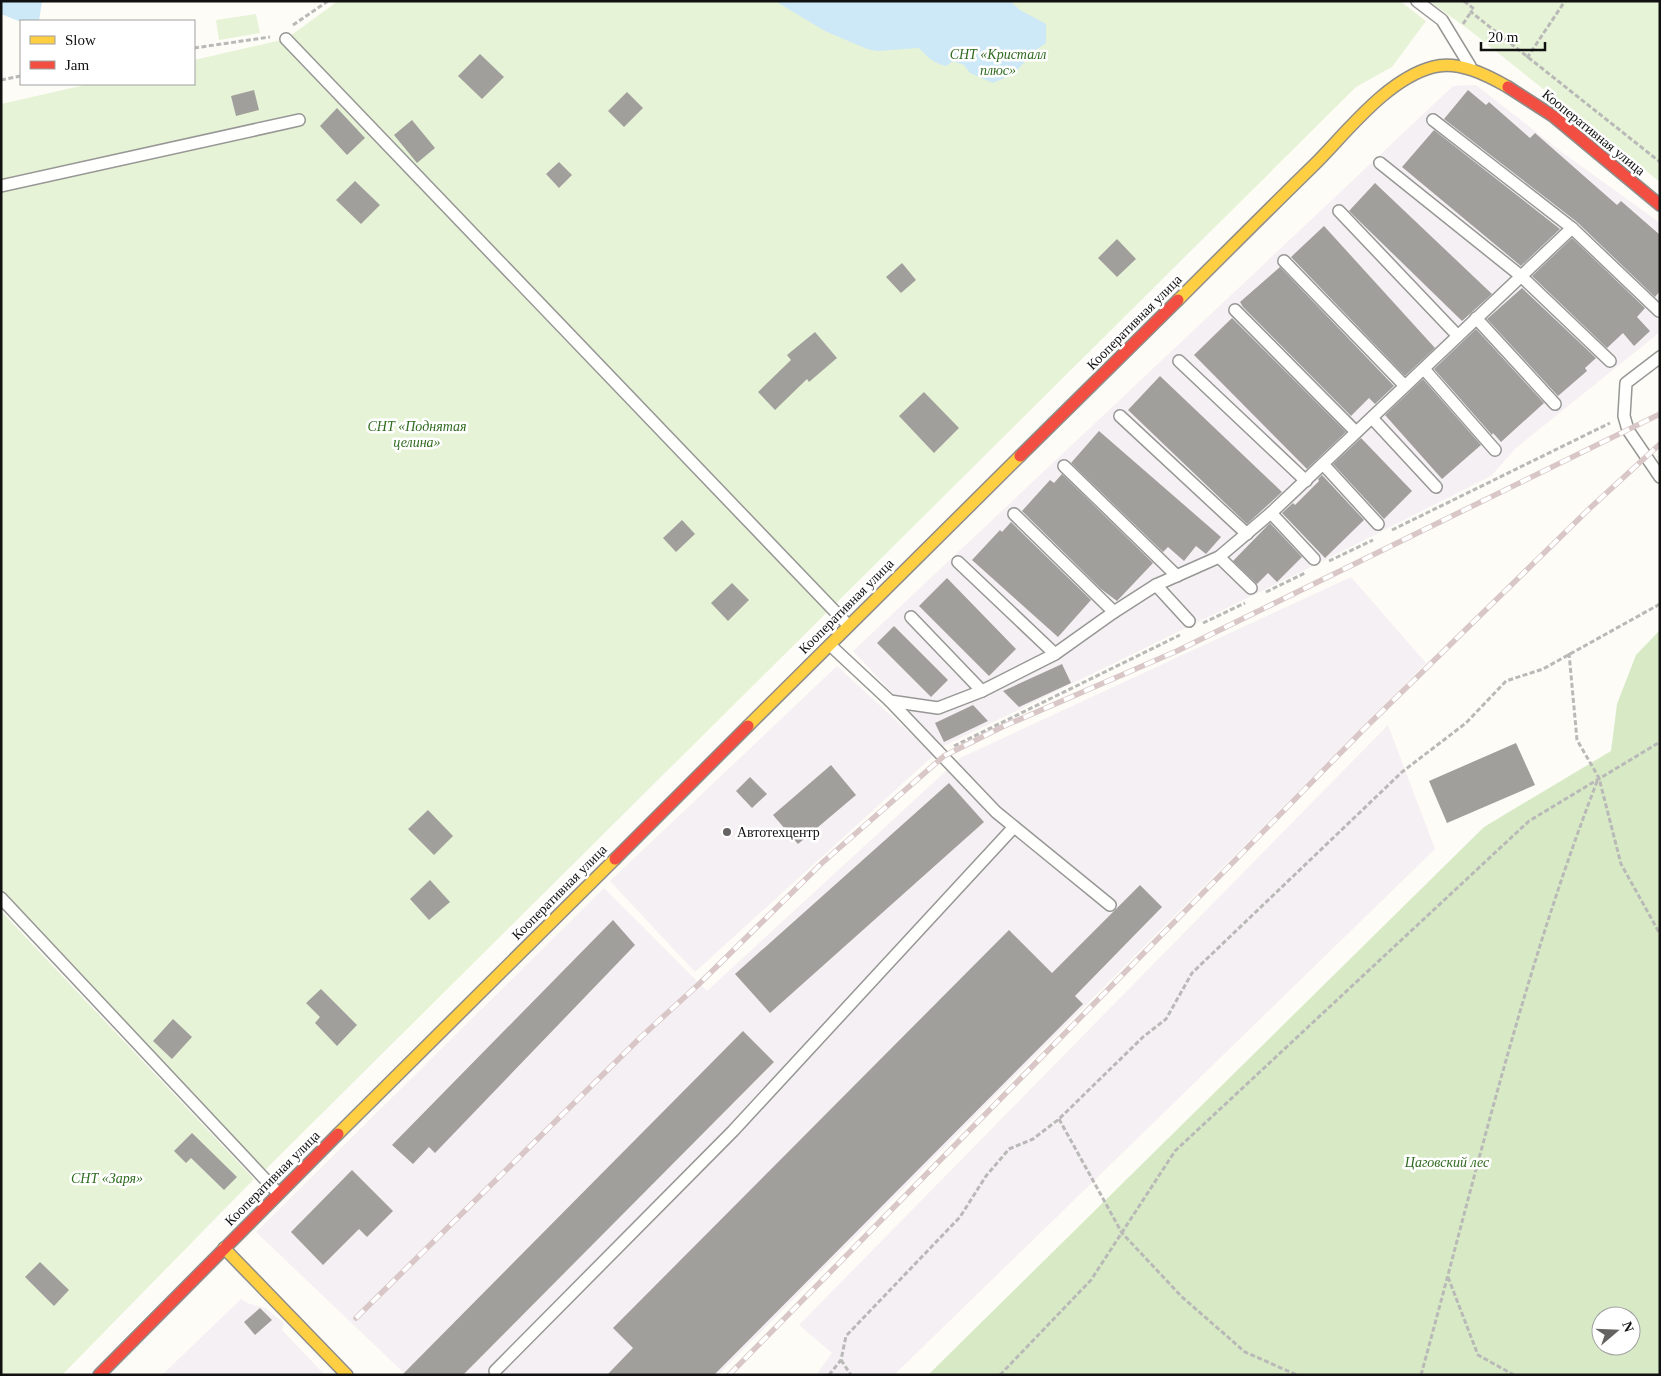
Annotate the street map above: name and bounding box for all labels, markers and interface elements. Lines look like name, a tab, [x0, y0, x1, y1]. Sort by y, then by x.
legend	[20, 20, 195, 85]
scale bar	[1481, 20, 1545, 52]
text: 20 m	[1488, 29, 1519, 45]
text: Slow	[65, 32, 96, 48]
park label: СНТ «Кристалл плюс»	[950, 47, 1046, 78]
text: Jam	[65, 57, 89, 73]
street label: Кооперативная улица	[1539, 86, 1649, 179]
street label: Кооперативная улица	[1084, 271, 1185, 373]
park label: СНТ «Поднятая целина»	[368, 419, 466, 450]
street label: Кооперативная улица	[796, 555, 897, 657]
place label: Автотехцентр	[737, 825, 820, 840]
marker: Автотехцентр	[721, 826, 733, 838]
street label: Кооперативная улица	[509, 841, 610, 943]
street label: Кооперативная улица	[222, 1127, 323, 1229]
park label: Цаговский лес	[1404, 1155, 1490, 1170]
park label: СНТ «Заря»	[71, 1171, 143, 1186]
north arrow	[1591, 1306, 1641, 1356]
text: N	[1619, 1320, 1637, 1334]

